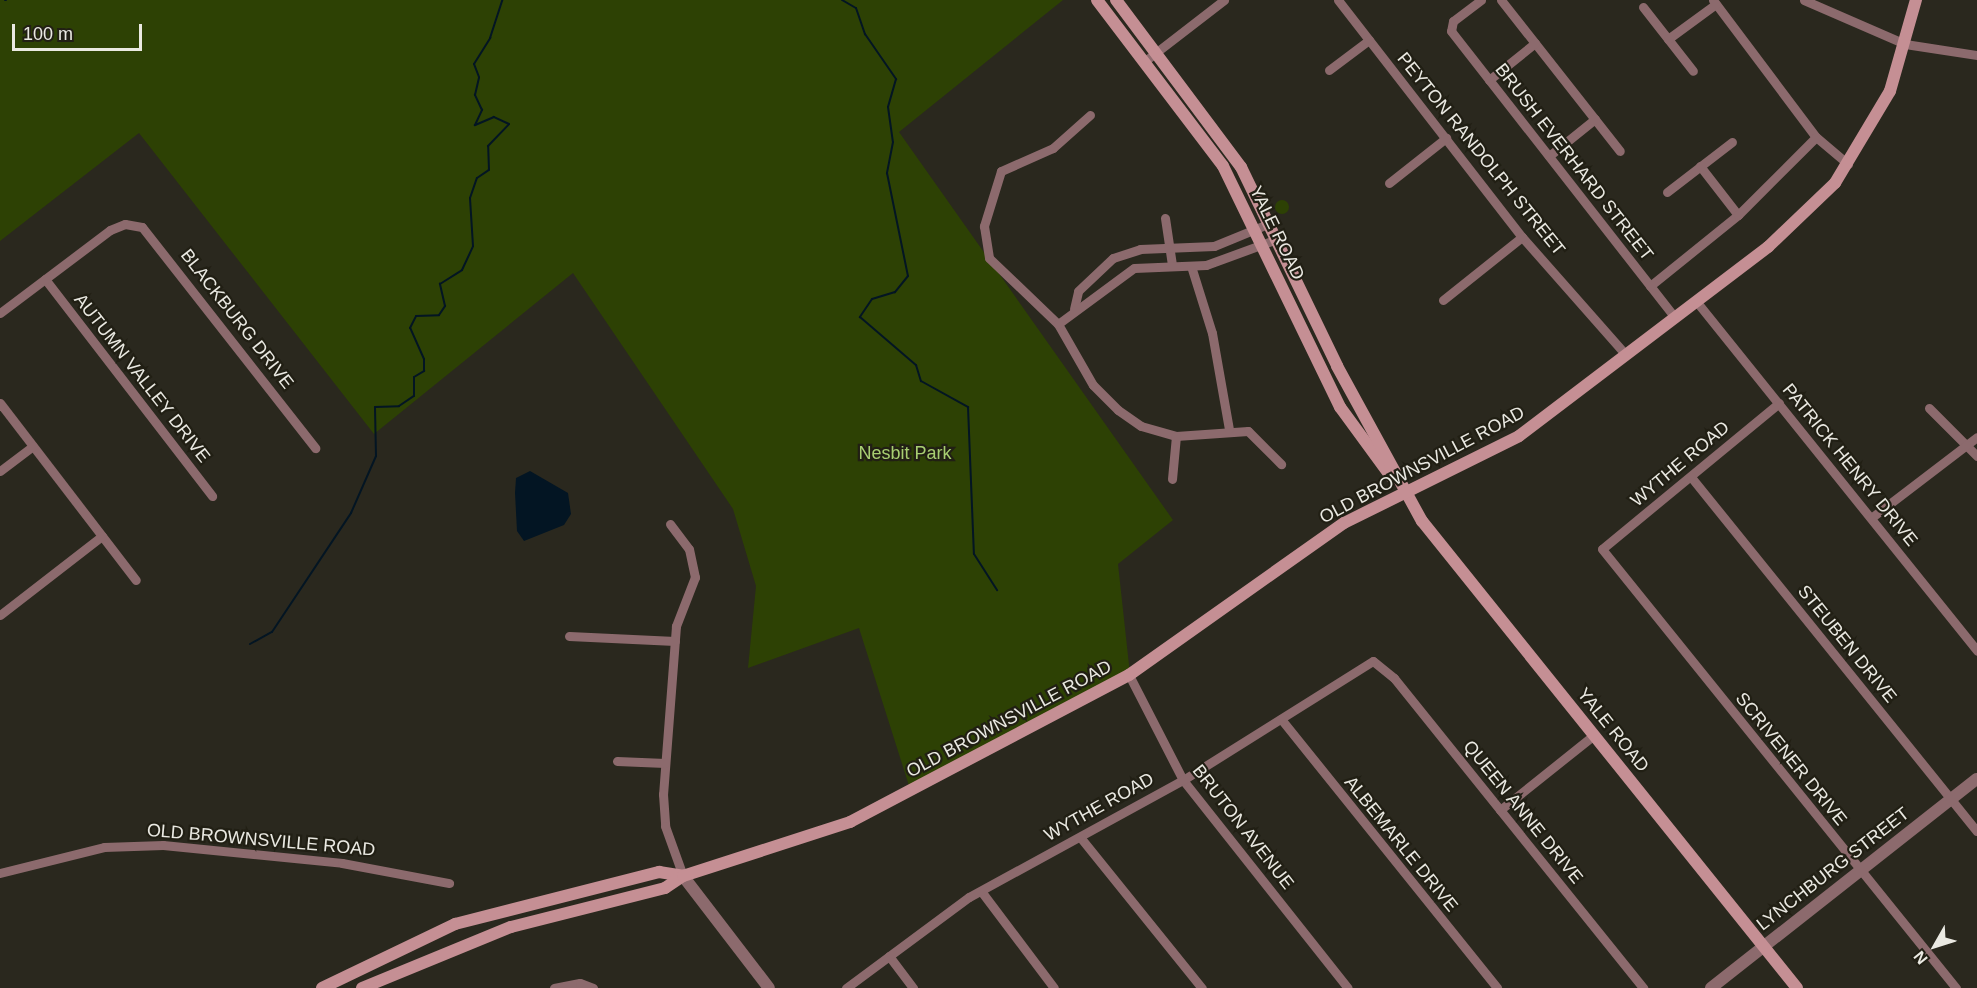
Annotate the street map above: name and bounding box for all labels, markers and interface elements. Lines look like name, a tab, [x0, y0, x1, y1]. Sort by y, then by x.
scale bar	[15, 12, 146, 50]
text: 100 m	[23, 24, 73, 44]
street label: PEYTON RANDOLPH STREET	[1392, 48, 1570, 260]
street label: BRUSH EVERHARD STREET	[1490, 59, 1658, 265]
street label: YALE ROAD	[1245, 183, 1309, 283]
street label: BLACKBURG DRIVE	[176, 245, 298, 393]
street label: AUTUMN VALLEY DRIVE	[69, 289, 215, 467]
street label: PATRICK HENRY DRIVE	[1778, 379, 1922, 551]
street label: OLD BROWNSVILLE ROAD	[1316, 402, 1528, 528]
street label: WYTHE ROAD	[1626, 417, 1734, 511]
park label: Nesbit Park	[858, 442, 952, 464]
street label: STEUBEN DRIVE	[1793, 581, 1901, 707]
street label: OLD BROWNSVILLE ROAD	[903, 656, 1115, 782]
street label: YALE ROAD	[1573, 684, 1653, 776]
street label: SCRIVENER DRIVE	[1731, 688, 1851, 830]
street label: QUEEN ANNE DRIVE	[1458, 736, 1588, 888]
street label: BRUTON AVENUE	[1187, 760, 1299, 894]
street label: WYTHE ROAD	[1040, 768, 1158, 846]
street label: ALBEMARLE DRIVE	[1340, 772, 1462, 916]
street label: LYNCHBURG STREET	[1752, 803, 1914, 935]
street label: OLD BROWNSVILLE ROAD	[146, 819, 376, 861]
north arrow	[1905, 916, 1965, 976]
text: N	[1910, 948, 1931, 967]

